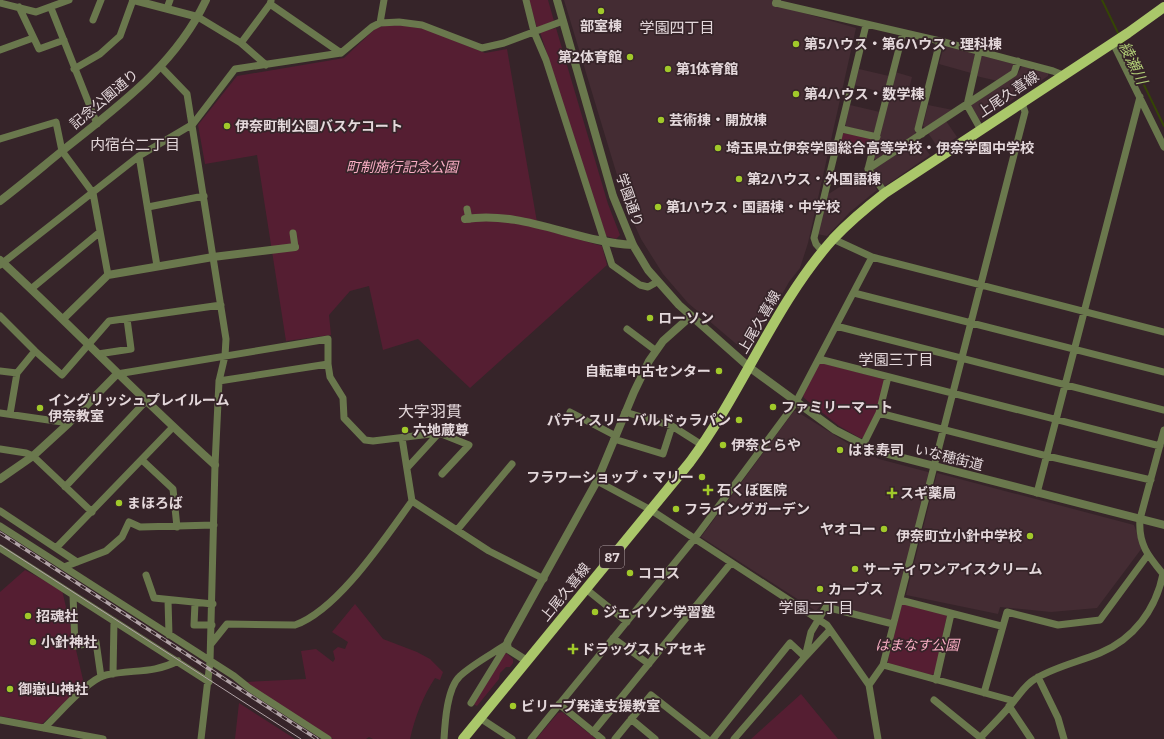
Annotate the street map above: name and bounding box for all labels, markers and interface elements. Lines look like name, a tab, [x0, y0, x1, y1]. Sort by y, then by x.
marker: 部室棟	[596, 6, 606, 16]
place label: 部室棟	[580, 18, 622, 35]
district label: 学園四丁目	[639, 19, 715, 37]
place label: 第5ハウス・第6ハウス・理科棟	[804, 36, 1002, 53]
marker: 第5ハウス・第6ハウス・理科棟	[791, 39, 801, 49]
water label: 綾瀬川	[1115, 39, 1152, 89]
place label: 第2体育館	[558, 49, 622, 66]
marker: 第2体育館	[625, 52, 635, 62]
place label: 第1体育館	[676, 61, 738, 78]
marker: 第1体育館	[663, 64, 673, 74]
street label: 記念公園通り	[67, 66, 142, 133]
street label: 上尾久喜線	[975, 68, 1042, 121]
place label: 第4ハウス・数学棟	[804, 86, 925, 103]
marker: 第4ハウス・数学棟	[791, 89, 801, 99]
place label: 芸術棟・開放棟	[669, 112, 767, 129]
marker: 芸術棟・開放棟	[656, 115, 666, 125]
place label: 伊奈町制公園バスケコート	[235, 118, 403, 135]
marker: 伊奈町制公園バスケコート	[222, 121, 232, 131]
district label: 内宿台二丁目	[90, 136, 180, 154]
place label: 埼玉県立伊奈学園総合高等学校・伊奈学園中学校	[726, 140, 1034, 157]
marker: 埼玉県立伊奈学園総合高等学校・伊奈学園中学校	[713, 143, 723, 153]
park label: 町制施行記念公園	[346, 159, 460, 176]
street label: 学園通り	[612, 171, 647, 229]
place label: 第2ハウス・外国語棟	[747, 171, 881, 188]
marker: 第2ハウス・外国語棟	[734, 174, 744, 184]
place label: 第1ハウス・国語棟・中学校	[666, 199, 840, 216]
marker: 第1ハウス・国語棟・中学校	[653, 202, 663, 212]
street label: 上尾久喜線	[735, 288, 784, 357]
place label: ローソン	[658, 310, 714, 327]
marker: ローソン	[645, 313, 655, 323]
district label: 学園三丁目	[858, 351, 934, 369]
place label: 自転車中古センター	[585, 363, 711, 380]
marker: 自転車中古センター	[714, 366, 724, 376]
place label: イングリッシュプレイルーム 伊奈教室	[48, 392, 230, 425]
place label: ファミリーマート	[781, 399, 893, 416]
district label: 大字羽貫	[398, 402, 462, 421]
marker: ファミリーマート	[768, 402, 778, 412]
marker: イングリッシュプレイルーム 伊奈教室	[35, 403, 45, 413]
place label: パティスリー バルドゥラパン	[547, 412, 731, 429]
marker: パティスリー バルドゥラパン	[734, 415, 744, 425]
place label: 六地蔵尊	[413, 422, 469, 439]
marker: 六地蔵尊	[400, 425, 410, 435]
place label: 伊奈とらや	[731, 437, 801, 454]
marker: 伊奈とらや	[718, 440, 728, 450]
street label: いな穂街道	[913, 441, 985, 474]
place label: はま寿司	[848, 442, 904, 459]
marker: はま寿司	[835, 445, 845, 455]
place label: フラワーショップ・マリー	[526, 469, 694, 486]
marker: フラワーショップ・マリー	[697, 472, 707, 482]
place label: 石くぼ医院	[717, 482, 787, 499]
marker: 石くぼ医院	[702, 484, 714, 496]
place label: スギ薬局	[900, 485, 956, 502]
marker: スギ薬局	[887, 488, 897, 498]
place label: まほろば	[127, 495, 183, 512]
marker: まほろば	[114, 498, 124, 508]
place label: フライングガーデン	[684, 501, 810, 518]
marker: フライングガーデン	[671, 504, 681, 514]
place label: ヤオコー	[820, 521, 876, 538]
marker: ヤオコー	[879, 524, 889, 534]
place label: 伊奈町立小針中学校	[896, 528, 1022, 545]
marker: 伊奈町立小針中学校	[1025, 531, 1035, 541]
road number: 87	[600, 546, 624, 568]
street label: 上尾久喜線	[537, 560, 594, 625]
place label: サーティワンアイスクリーム	[863, 561, 1043, 578]
marker: サーティワンアイスクリーム	[850, 564, 860, 574]
place label: ココス	[638, 565, 680, 582]
marker: ココス	[625, 568, 635, 578]
place label: カーブス	[828, 581, 883, 598]
marker: カーブス	[815, 584, 825, 594]
district label: 学園二丁目	[778, 599, 854, 617]
place label: ジェイソン学習塾	[603, 604, 715, 621]
marker: ジェイソン学習塾	[590, 607, 600, 617]
place label: 招魂社	[36, 608, 78, 625]
marker: 招魂社	[23, 611, 33, 621]
place label: 小針神社	[41, 634, 97, 651]
marker: 小針神社	[28, 637, 38, 647]
park label: はまなす公園	[875, 637, 961, 654]
place label: ドラッグストアセキ	[581, 641, 707, 658]
marker: ドラッグストアセキ	[568, 644, 578, 654]
place label: 御嶽山神社	[18, 681, 88, 698]
marker: 御嶽山神社	[5, 684, 15, 694]
place label: ビリーブ発達支援教室	[521, 698, 660, 715]
marker: ビリーブ発達支援教室	[508, 701, 518, 711]

